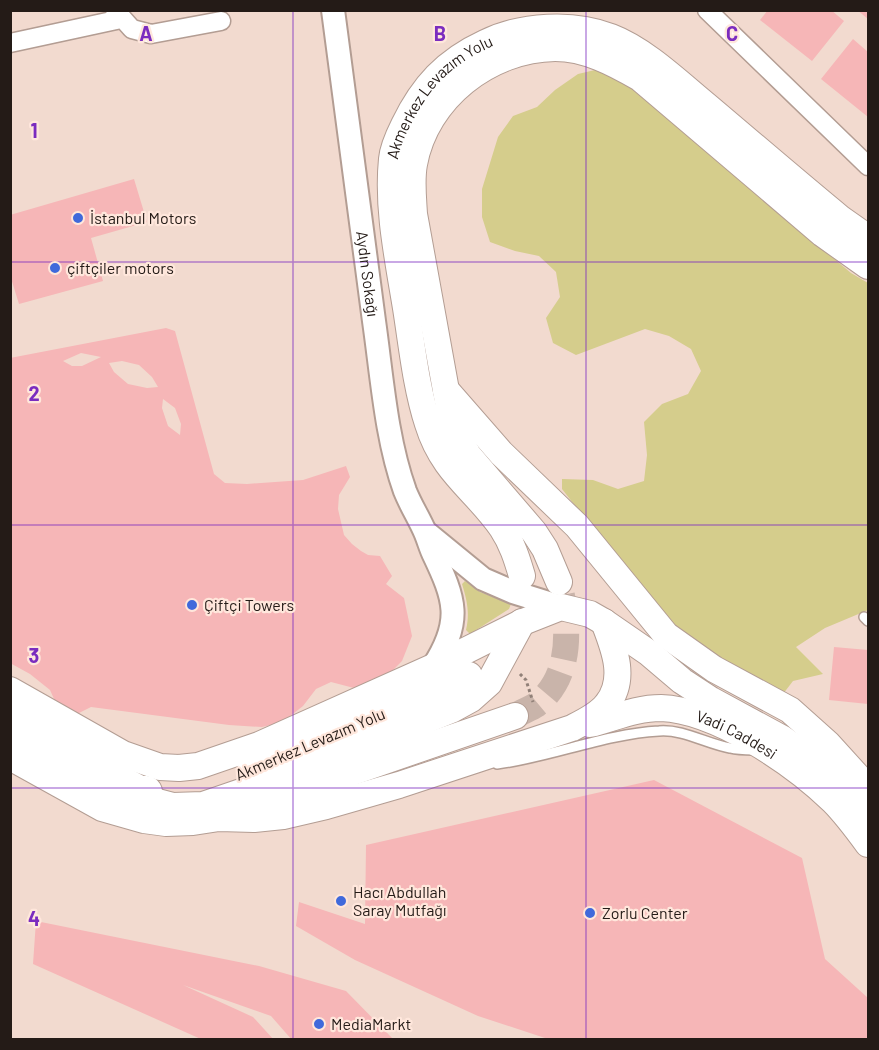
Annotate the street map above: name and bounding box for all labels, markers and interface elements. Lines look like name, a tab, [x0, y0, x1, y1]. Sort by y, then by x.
text: A	[139, 21, 153, 45]
text: B	[434, 21, 446, 45]
text: C	[726, 21, 738, 45]
street label: Akmerkez Levazım Yolu	[382, 31, 495, 161]
text: 1	[30, 118, 38, 142]
place label: İstanbul Motors	[90, 208, 196, 227]
marker: İstanbul Motors	[71, 211, 85, 225]
street label: Aydın Sokağı	[353, 230, 383, 318]
place label: çiftçiler motors	[67, 258, 174, 277]
marker: çiftçiler motors	[48, 261, 62, 275]
text: 2	[28, 381, 40, 405]
place label: Çiftçi Towers	[204, 595, 294, 614]
marker: Çiftçi Towers	[185, 598, 199, 612]
text: 3	[29, 643, 39, 667]
street label: Akmerkez Levazım Yolu	[232, 703, 388, 784]
street label: Vadi Caddesi	[694, 706, 781, 763]
place label: Hacı Abdullah Saray Mutfağı	[353, 882, 446, 919]
marker: Hacı Abdullah Saray Mutfağı	[334, 894, 348, 908]
place label: Zorlu Center	[602, 903, 688, 922]
text: 4	[28, 906, 40, 930]
marker: Zorlu Center	[583, 906, 597, 920]
place label: MediaMarkt	[331, 1014, 411, 1033]
marker: MediaMarkt	[312, 1017, 326, 1031]

